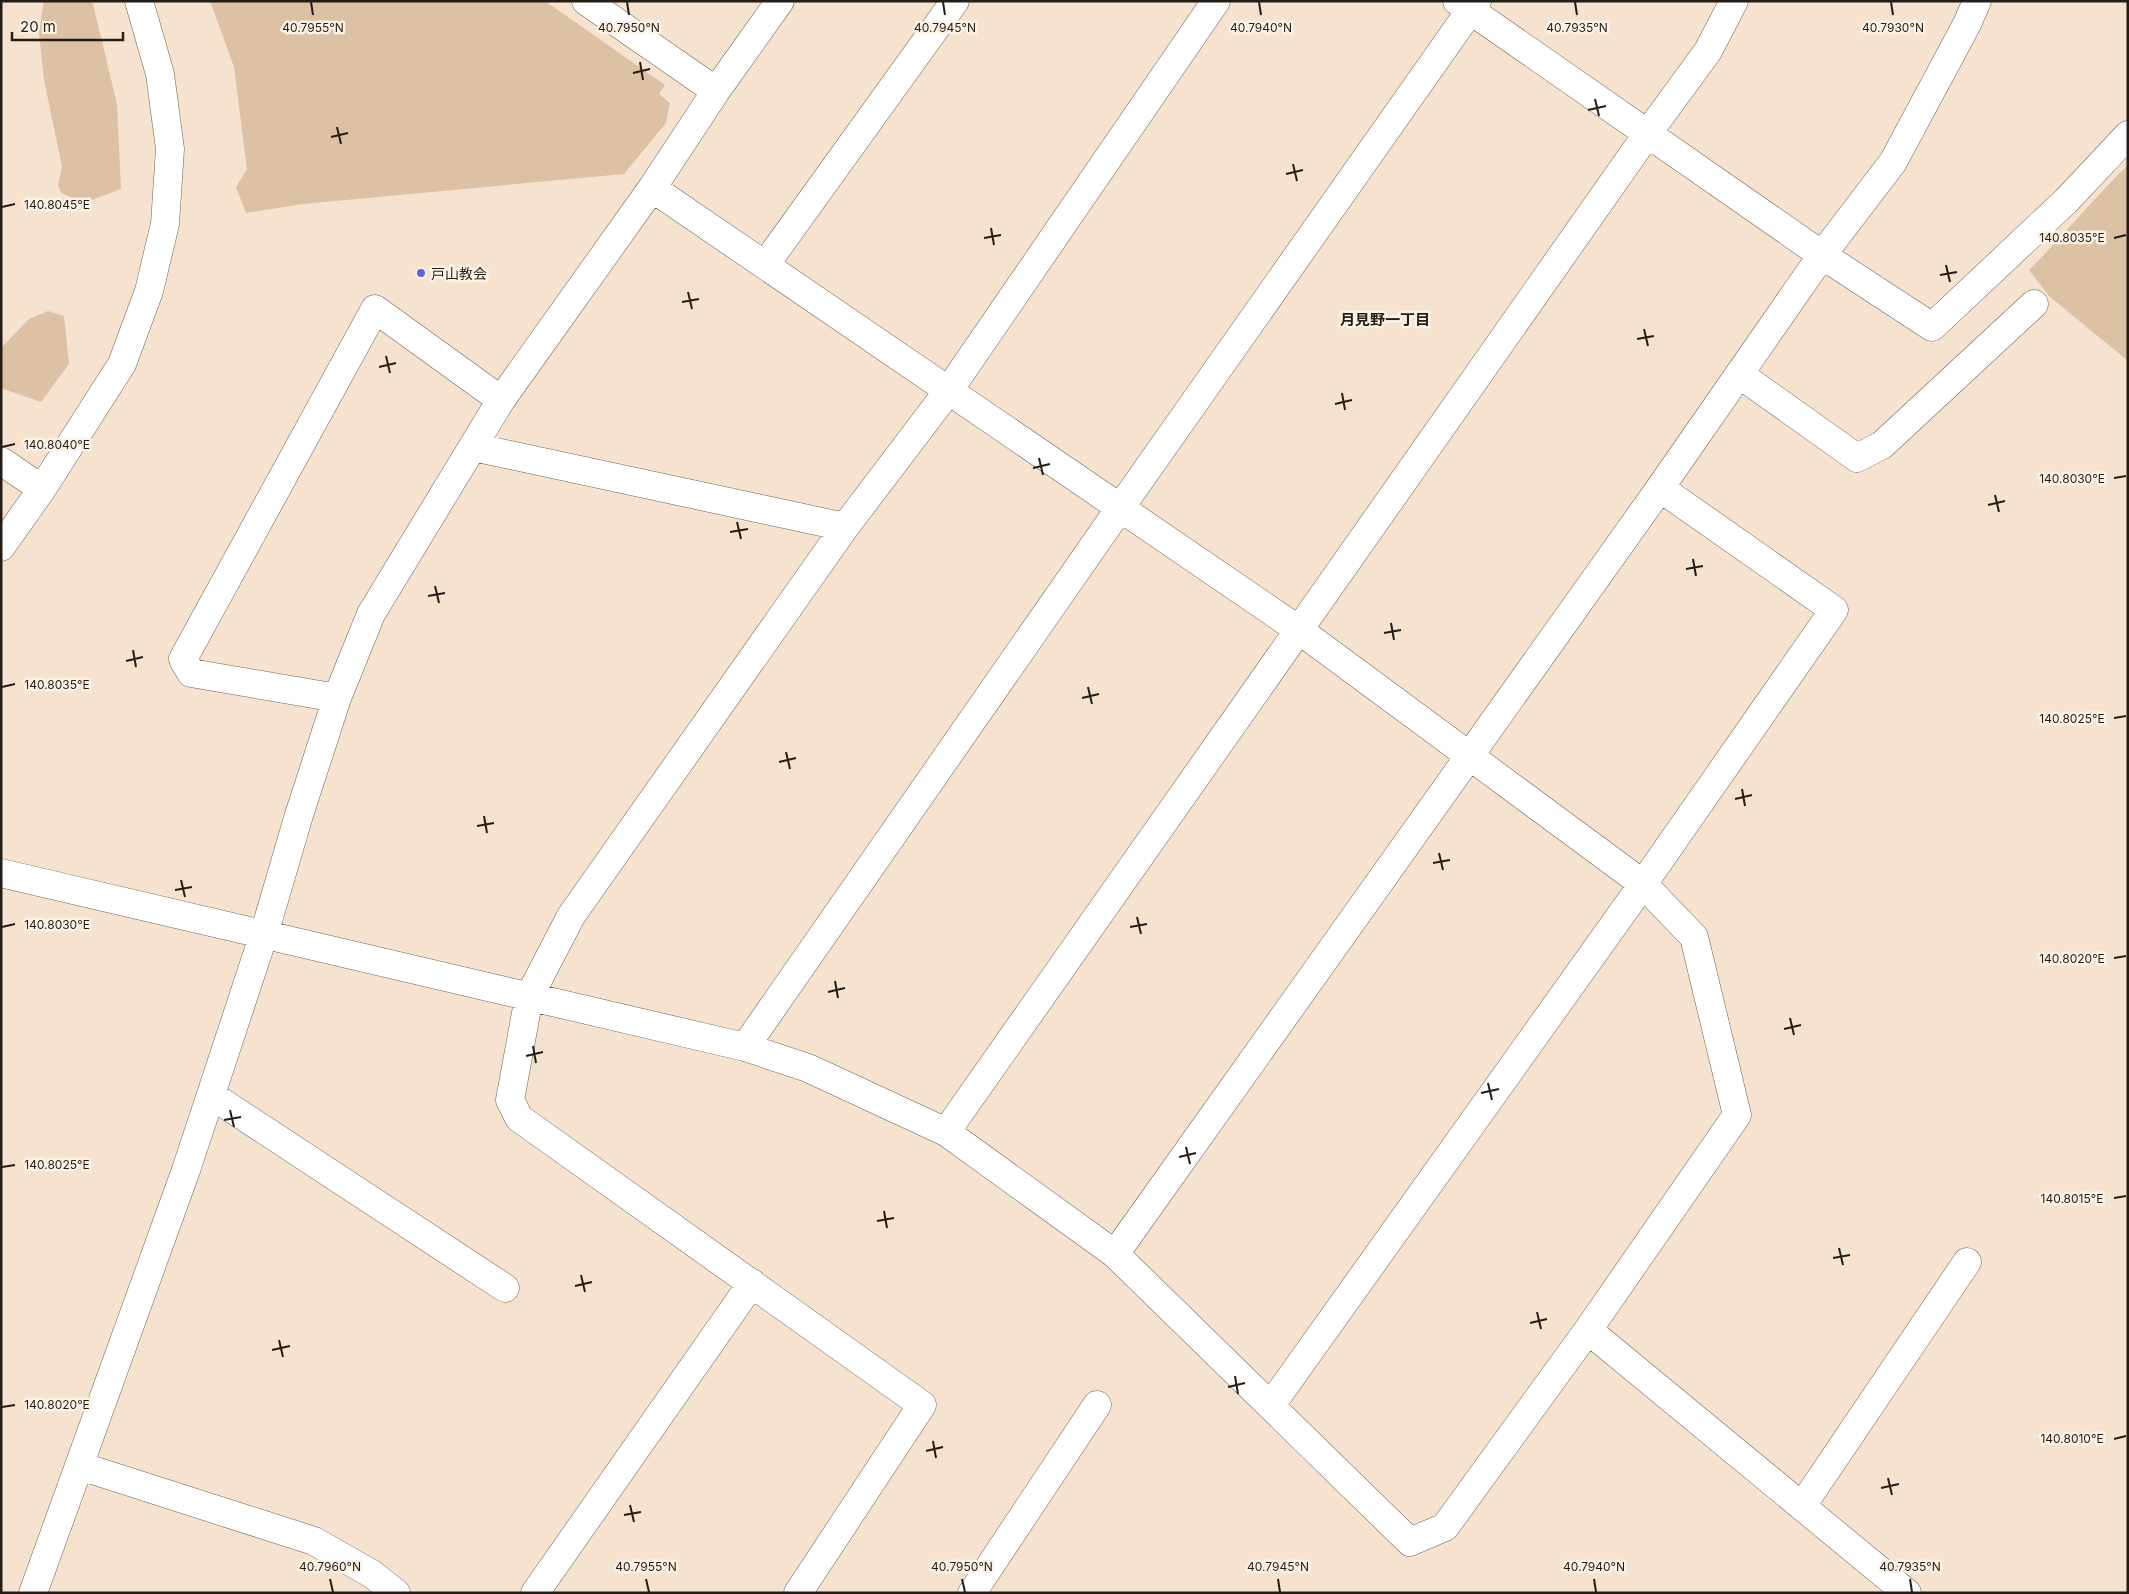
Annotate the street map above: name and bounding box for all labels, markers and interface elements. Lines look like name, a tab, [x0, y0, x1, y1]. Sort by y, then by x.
scale bar	[12, 10, 124, 42]
text: 20 m	[20, 17, 56, 36]
text: 40.7955°N	[282, 20, 344, 35]
text: 40.7950°N	[598, 20, 660, 35]
text: 40.7945°N	[914, 20, 976, 35]
text: 40.7940°N	[1230, 20, 1292, 35]
text: 40.7935°N	[1546, 20, 1608, 35]
text: 40.7930°N	[1862, 20, 1924, 35]
text: 140.8045°E	[24, 197, 90, 212]
text: 140.8035°E	[2039, 230, 2105, 245]
place label: 戸山教会	[431, 265, 487, 282]
marker: 戸山教会	[415, 267, 427, 279]
district label: 月見野一丁目	[1340, 310, 1430, 329]
text: 140.8040°E	[24, 437, 90, 452]
text: 140.8030°E	[2039, 471, 2105, 486]
text: 140.8035°E	[24, 677, 90, 692]
text: 140.8025°E	[2039, 711, 2105, 726]
text: 140.8030°E	[24, 917, 90, 932]
text: 140.8020°E	[2039, 951, 2105, 966]
text: 140.8025°E	[24, 1157, 90, 1172]
text: 140.8015°E	[2041, 1191, 2103, 1206]
text: 140.8020°E	[24, 1397, 90, 1412]
text: 140.8010°E	[2040, 1431, 2104, 1446]
text: 40.7960°N	[299, 1559, 361, 1574]
text: 40.7955°N	[615, 1559, 677, 1574]
text: 40.7950°N	[931, 1559, 993, 1574]
text: 40.7945°N	[1247, 1559, 1309, 1574]
text: 40.7940°N	[1563, 1559, 1625, 1574]
text: 40.7935°N	[1879, 1559, 1941, 1574]

